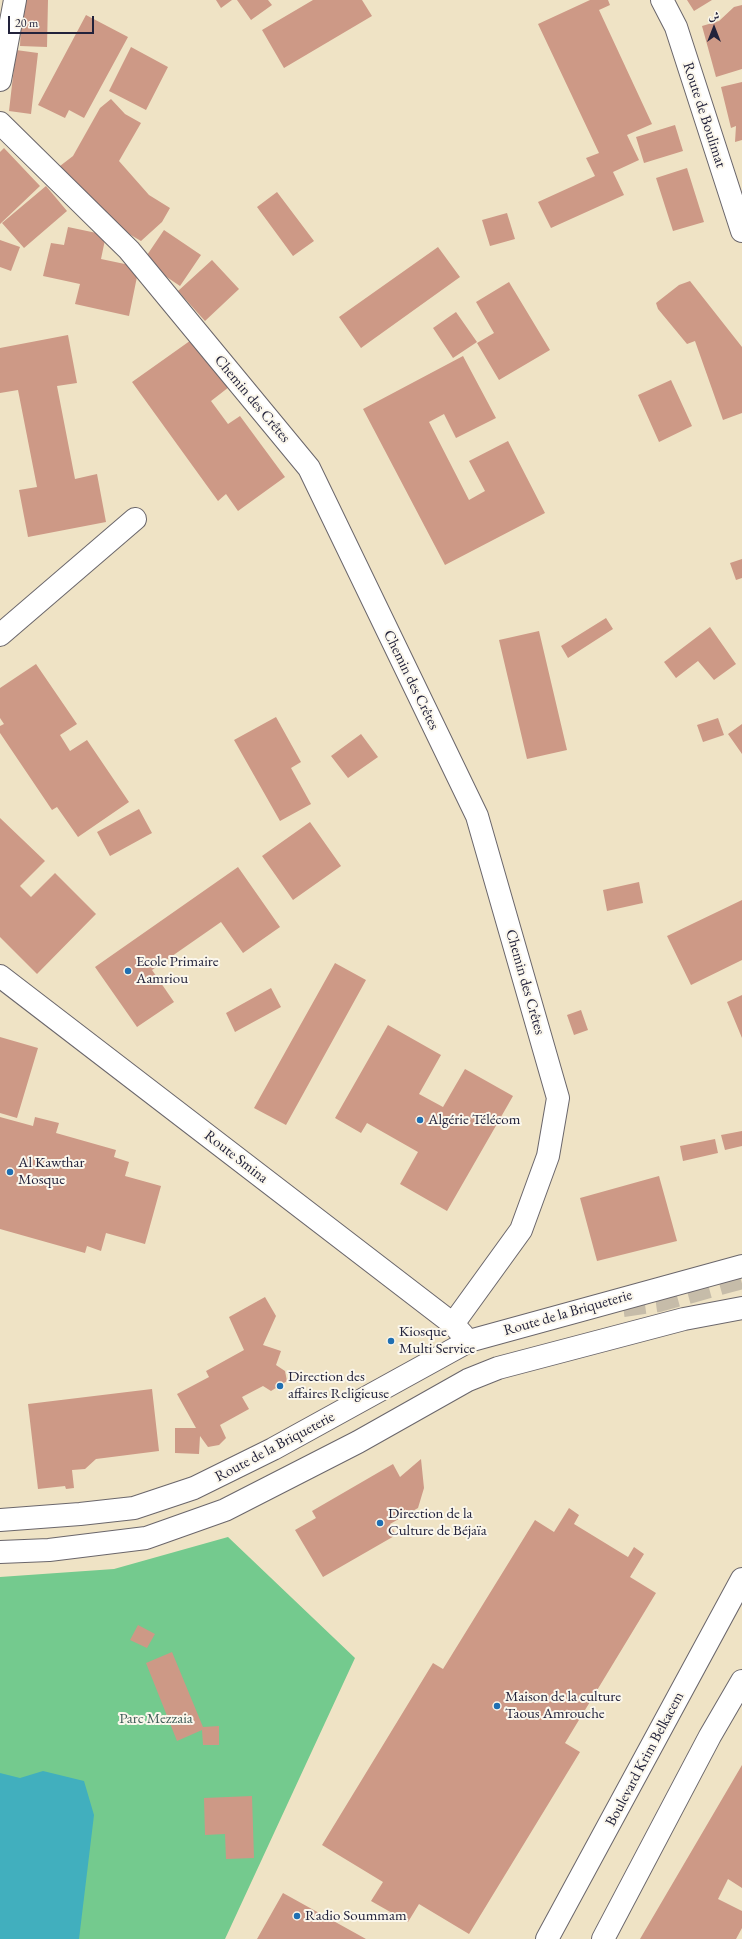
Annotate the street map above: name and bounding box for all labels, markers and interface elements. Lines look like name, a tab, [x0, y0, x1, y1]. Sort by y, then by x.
scale bar	[10, 8, 96, 34]
north arrow	[694, 8, 734, 48]
text: ش	[709, 9, 719, 23]
text: 20 m	[15, 15, 38, 31]
street label: Route de Boulimat	[678, 60, 730, 170]
street label: Chemin des Crêtes	[210, 352, 294, 446]
street label: Chemin des Crêtes	[379, 627, 443, 733]
street label: Chemin des Crêtes	[501, 927, 549, 1037]
place label: Ecole Primaire Aamriou	[136, 953, 219, 988]
marker: Ecole Primaire Aamriou	[123, 966, 133, 976]
place label: Algérie Télécom	[428, 1111, 520, 1129]
marker: Algérie Télécom	[415, 1115, 425, 1125]
street label: Route Smina	[201, 1127, 271, 1187]
place label: Al Kawthar Mosque	[18, 1154, 85, 1189]
marker: Al Kawthar Mosque	[5, 1167, 15, 1177]
street label: Route de la Briqueterie	[502, 1286, 634, 1340]
place label: Kiosque Multi Service	[399, 1323, 475, 1358]
marker: Kiosque Multi Service	[386, 1336, 396, 1346]
place label: Direction des affaires Religieuse	[288, 1368, 389, 1403]
marker: Direction des affaires Religieuse	[275, 1381, 285, 1391]
street label: Route de la Briqueterie	[212, 1408, 338, 1486]
place label: Direction de la Culture de Béjaïa	[388, 1505, 487, 1540]
marker: Direction de la Culture de Béjaïa	[375, 1518, 385, 1528]
place label: Maison de la culture Taous Amrouche	[505, 1688, 621, 1723]
street label: Boulevard Krim Belkacem	[602, 1689, 688, 1829]
marker: Maison de la culture Taous Amrouche	[492, 1701, 502, 1711]
park label: Parc Mezzaia	[119, 1710, 193, 1728]
place label: Radio Soummam	[305, 1907, 407, 1925]
marker: Radio Soummam	[292, 1911, 302, 1921]

